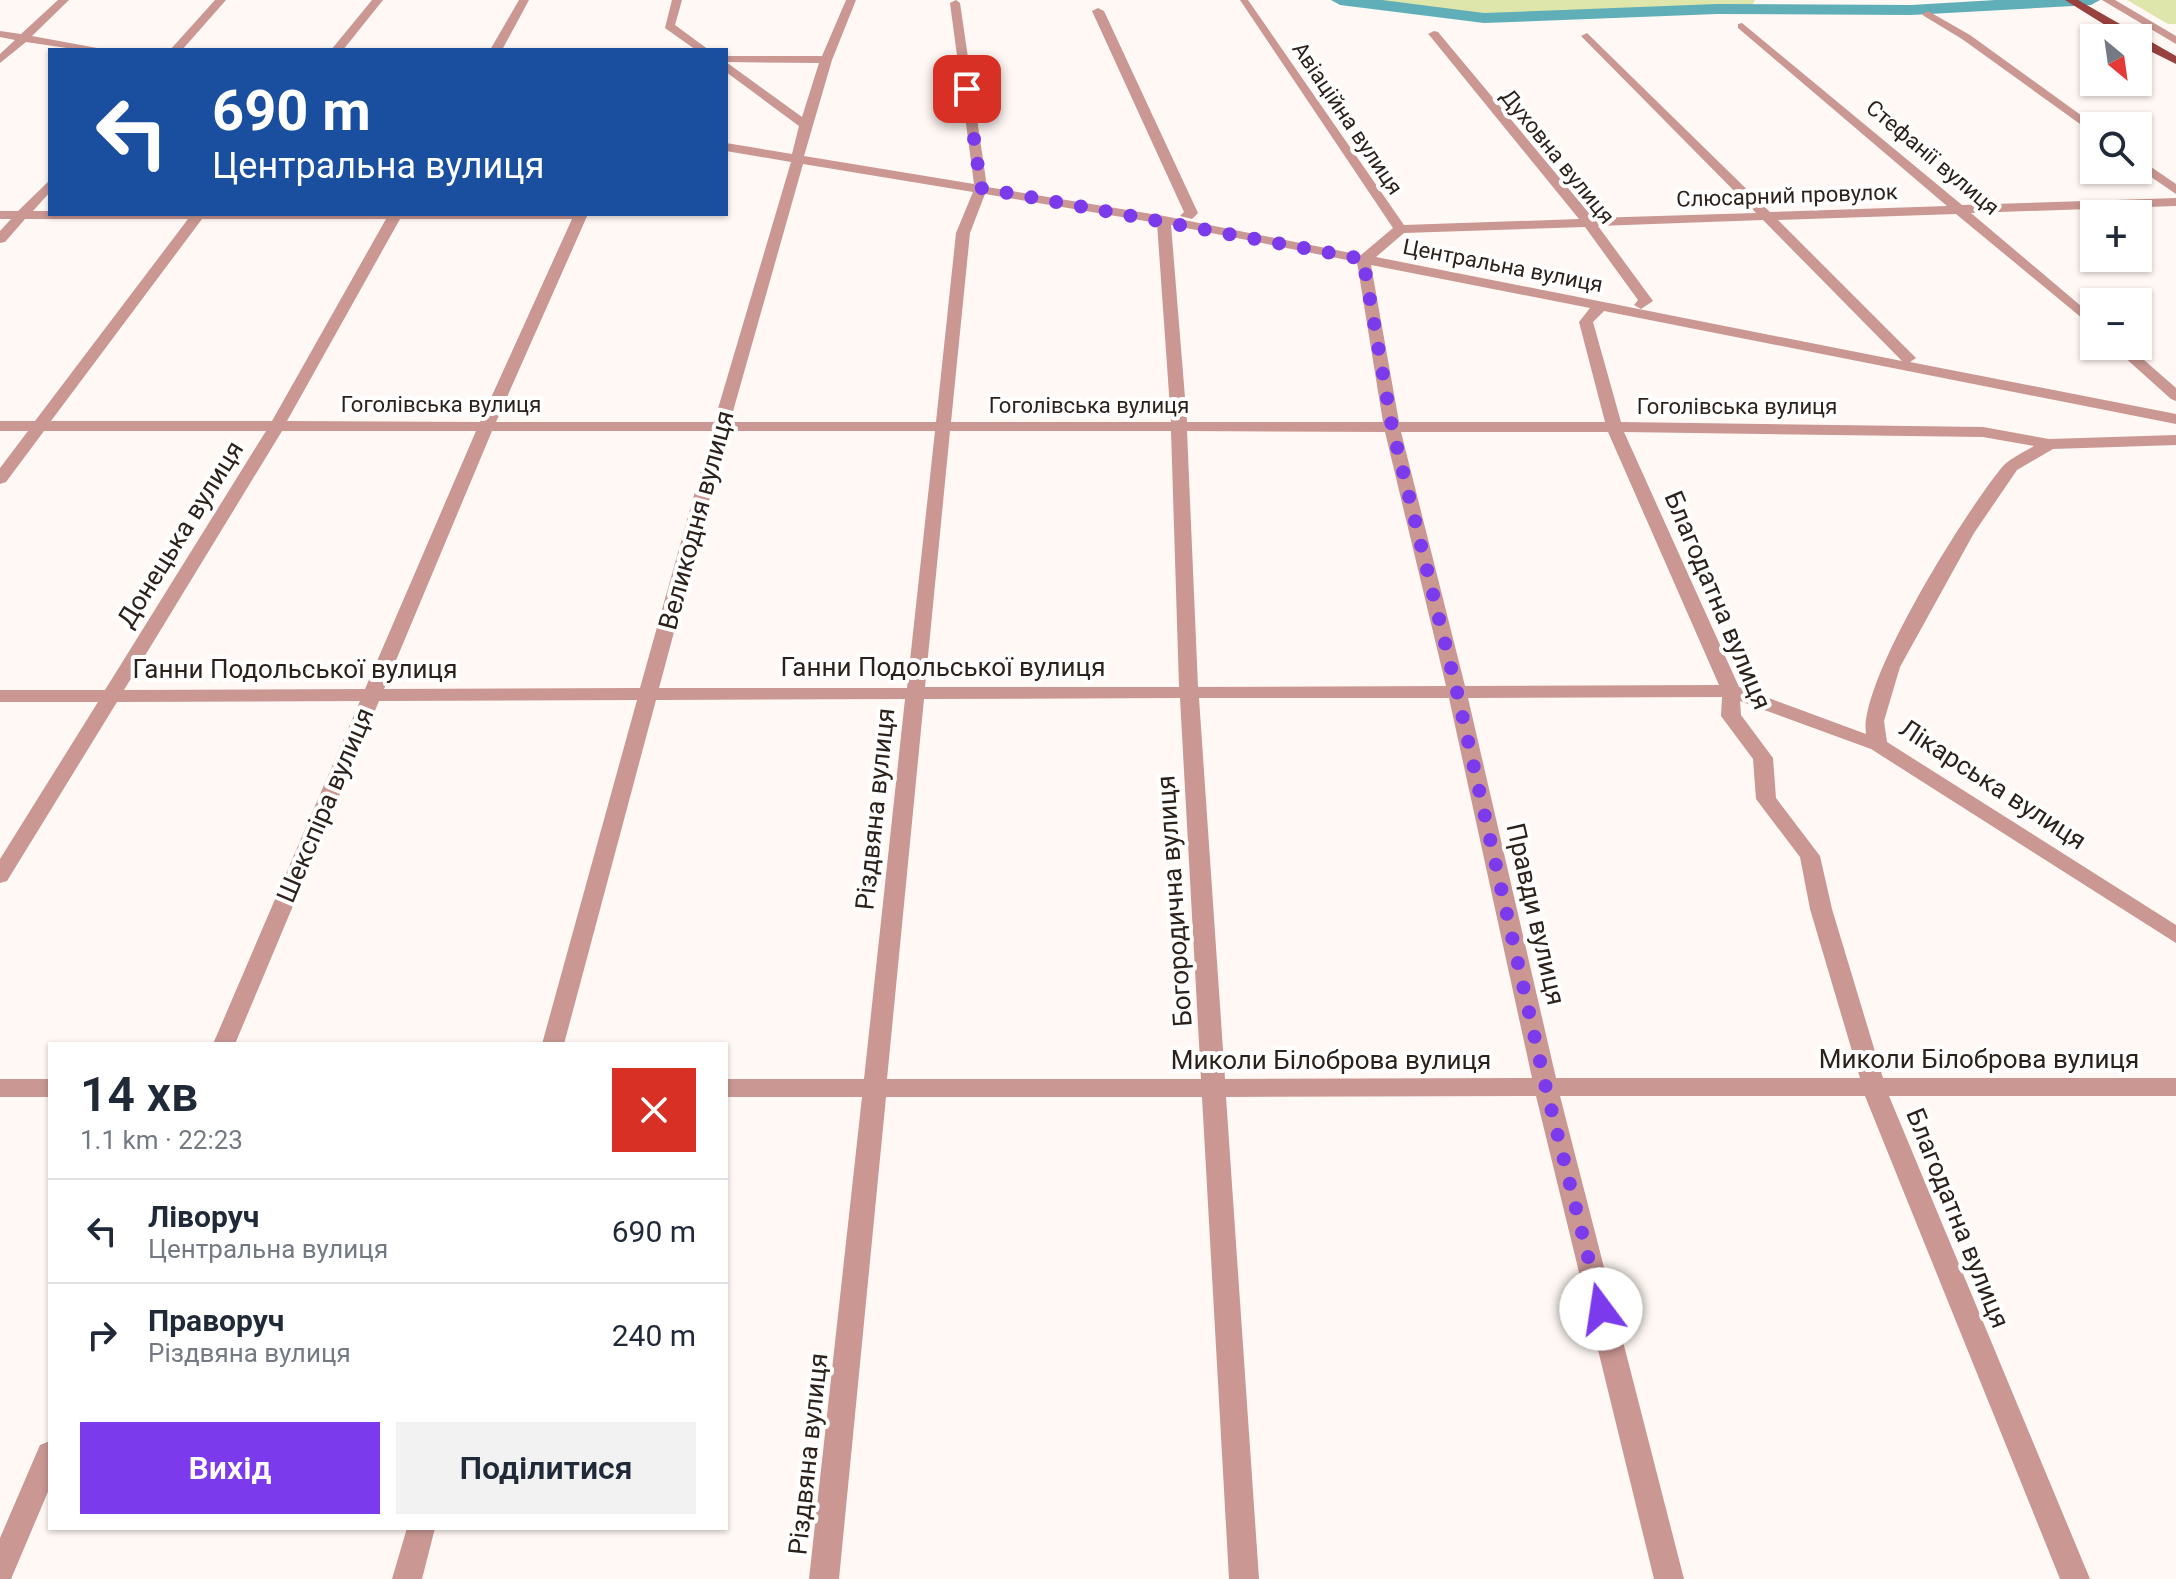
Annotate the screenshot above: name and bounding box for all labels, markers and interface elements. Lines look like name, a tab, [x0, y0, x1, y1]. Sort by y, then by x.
north arrow	[2080, 24, 2152, 96]
map controls	[2080, 24, 2152, 360]
street label: Авіаційна вулиця	[1287, 37, 1408, 199]
pin	[933, 55, 1001, 123]
icon: arrive	[945, 67, 989, 111]
text: 690 m	[212, 78, 371, 144]
icon: left	[80, 80, 184, 184]
street label: Духовна вулиця	[1496, 84, 1620, 229]
street label: Стефанії вулиця	[1861, 95, 2004, 220]
button: search	[2080, 112, 2152, 184]
text: Центральна вулиця	[212, 145, 545, 187]
street label: Слюсарний провулок	[1676, 179, 1898, 212]
button: +	[2080, 200, 2152, 272]
street label: Центральна вулиця	[1401, 234, 1605, 297]
button: −	[2080, 288, 2152, 360]
street label: Гоголівська вулиця	[341, 392, 541, 417]
street label: Гоголівська вулиця	[989, 393, 1189, 418]
street label: Гоголівська вулиця	[1637, 394, 1837, 419]
street label: Великодня вулиця	[652, 407, 740, 633]
street label: Донецька вулиця	[111, 435, 249, 633]
street label: Благодатна вулиця	[1658, 486, 1778, 714]
street label: Ганни Подольської вулиця	[781, 652, 1105, 682]
street label: Ганни Подольської вулиця	[133, 654, 457, 684]
street label: Шекспіра вулиця	[270, 703, 380, 907]
street label: Різдвяна вулиця	[849, 707, 901, 911]
street label: Лікарська вулиця	[1894, 713, 2092, 855]
street label: Богородична вулиця	[1150, 774, 1198, 1028]
street label: Правди вулиця	[1500, 820, 1572, 1008]
street label: Миколи Білоброва вулиця	[1819, 1044, 2139, 1074]
street label: Миколи Білоброва вулиця	[1171, 1045, 1491, 1075]
text: 14 хв	[80, 1066, 198, 1123]
button: close	[612, 1068, 696, 1152]
street label: Благодатна вулиця	[1900, 1104, 2016, 1332]
text: 1.1 km · 22:23	[80, 1125, 243, 1155]
text: Ліворуч	[148, 1199, 259, 1234]
icon: left	[80, 1209, 124, 1253]
text: 690 m	[612, 1214, 696, 1249]
text: Центральна вулиця	[148, 1234, 388, 1264]
position arrow	[1559, 1267, 1643, 1351]
text: Праворуч	[148, 1303, 284, 1338]
icon: right	[80, 1313, 124, 1357]
text: 240 m	[612, 1318, 696, 1353]
text: Різдвяна вулиця	[148, 1338, 351, 1368]
street label: Різдвяна вулиця	[782, 1352, 834, 1556]
button: Вихід	[80, 1422, 380, 1514]
button: Поділитися	[396, 1422, 696, 1514]

